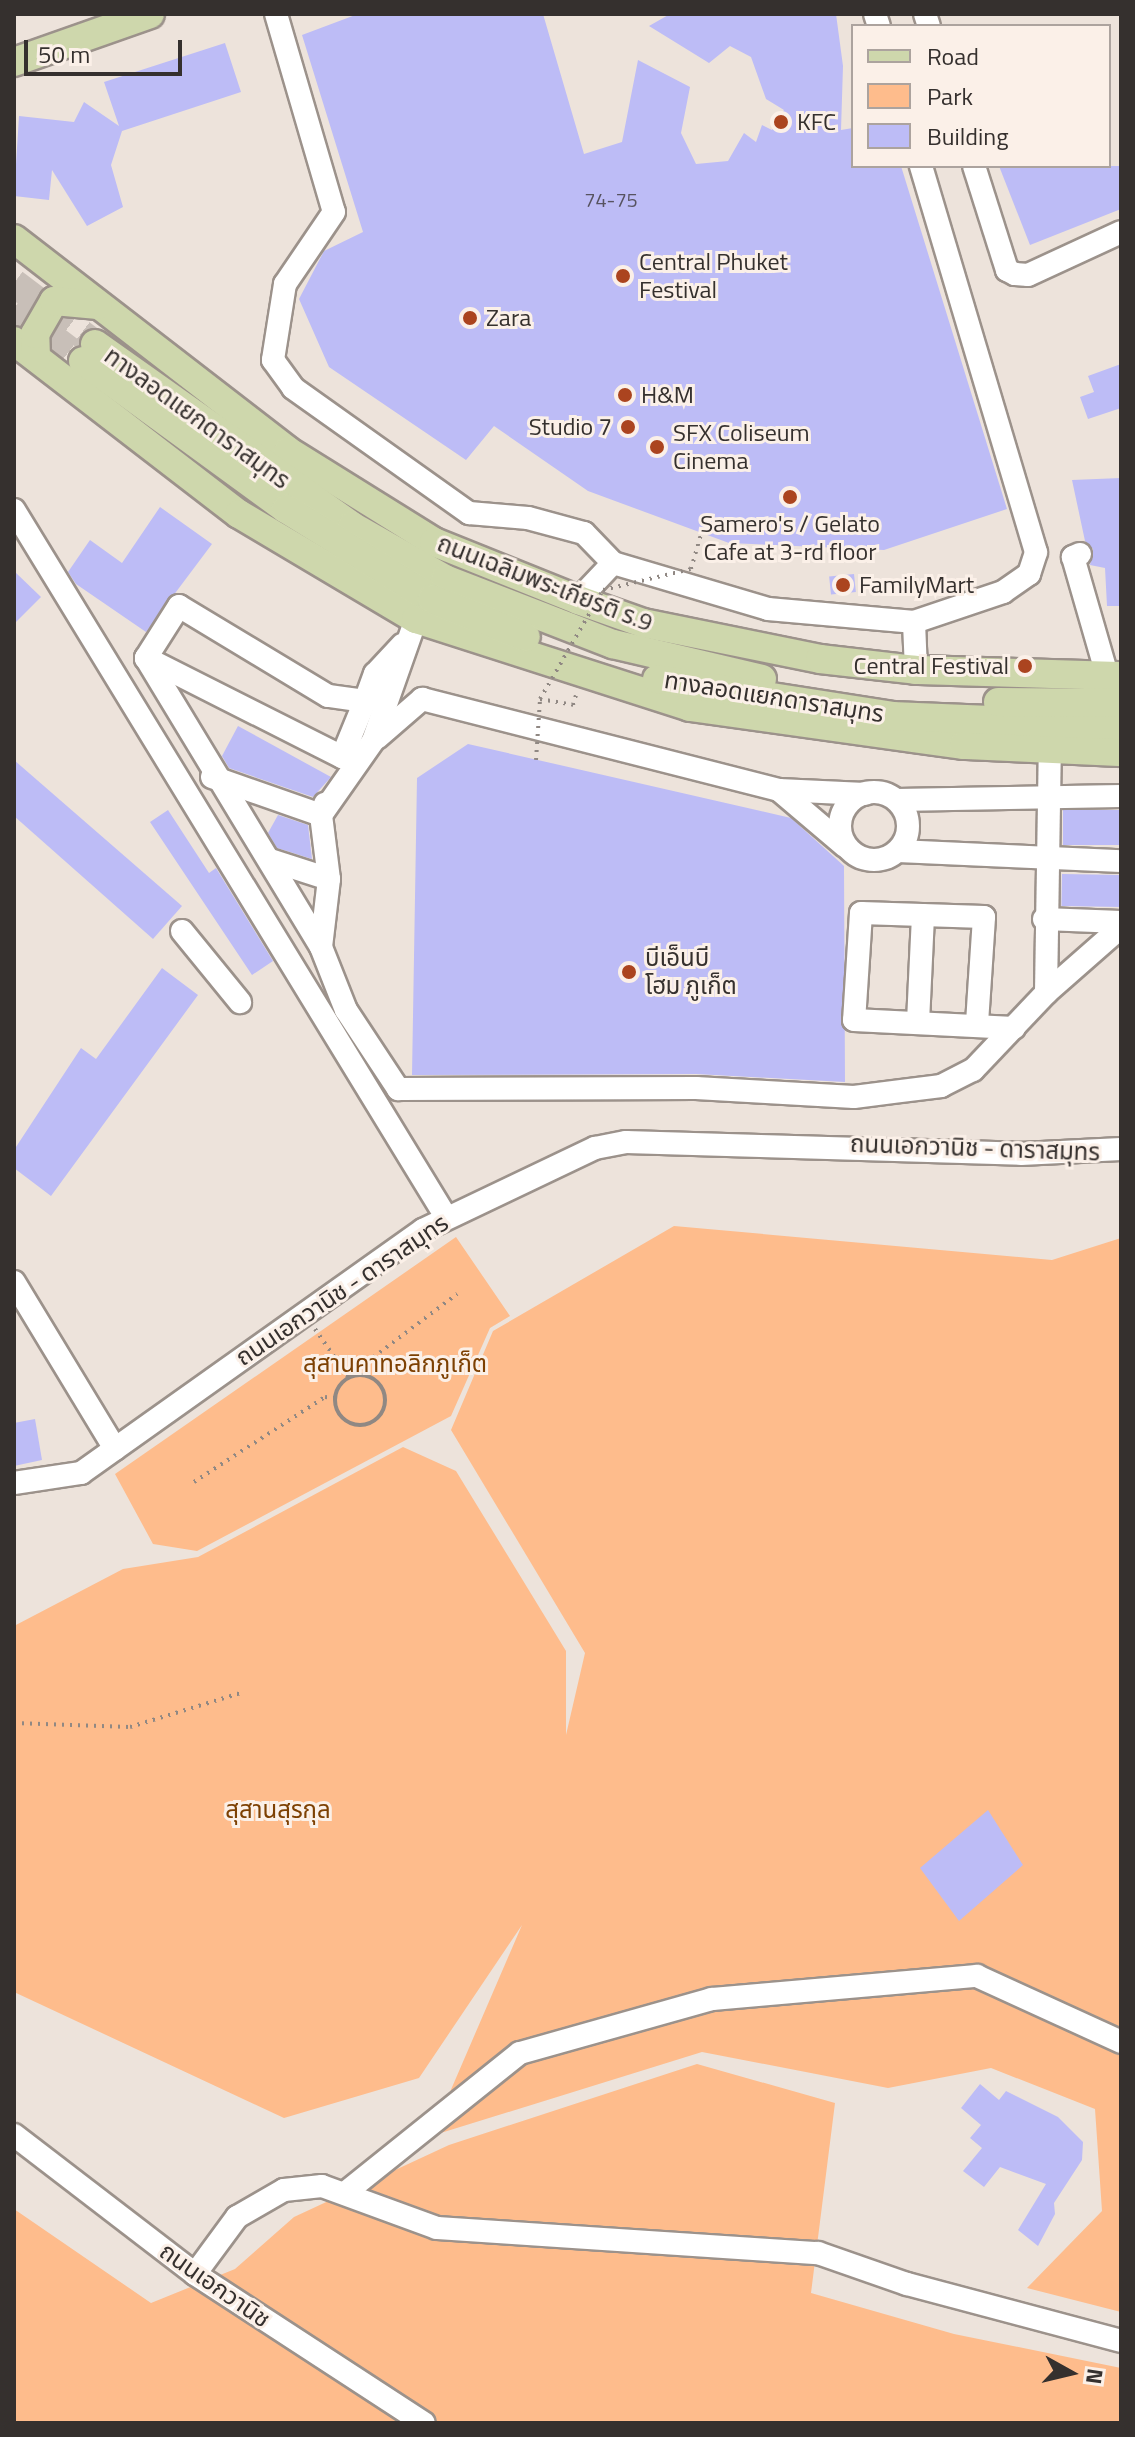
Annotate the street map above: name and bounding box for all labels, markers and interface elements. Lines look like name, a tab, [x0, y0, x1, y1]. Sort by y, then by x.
scale bar	[28, 24, 186, 74]
legend	[851, 24, 1111, 168]
text: 50 m	[38, 36, 90, 72]
text: Road	[927, 38, 979, 74]
text: Park	[927, 78, 973, 114]
place label: KFC	[797, 108, 836, 136]
marker: KFC	[772, 113, 790, 131]
text: Building	[927, 118, 1009, 154]
house number: 74-75	[584, 187, 638, 211]
place label: Central Phuket Festival	[639, 248, 788, 304]
marker: Central Phuket Festival	[614, 267, 632, 285]
place label: Zara	[486, 304, 531, 332]
marker: Zara	[461, 309, 479, 327]
street label: ทางลอดแยกดาราสมุทร	[99, 341, 295, 495]
place label: H&M	[641, 381, 694, 409]
marker: H&M	[616, 386, 634, 404]
place label: Studio 7	[529, 413, 612, 441]
marker: Studio 7	[619, 418, 637, 436]
place label: SFX Coliseum Cinema	[673, 419, 810, 475]
marker: SFX Coliseum Cinema	[648, 438, 666, 456]
marker: Samero's / Gelato Cafe at 3-rd floor	[781, 488, 799, 506]
place label: Samero's / Gelato Cafe at 3-rd floor	[700, 510, 880, 566]
street label: ถนนเฉลิมพระเกียรติ ร.9	[433, 529, 657, 637]
place label: FamilyMart	[859, 571, 974, 599]
marker: FamilyMart	[834, 576, 852, 594]
place label: Central Festival	[854, 652, 1009, 680]
marker: Central Festival	[1016, 657, 1034, 675]
street label: ทางลอดแยกดาราสมุทร	[662, 665, 886, 729]
place label: บีเอ็นบี โฮม ภูเก็ต	[645, 944, 737, 1000]
marker: บีเอ็นบี โฮม ภูเก็ต	[620, 963, 638, 981]
street label: ถนนเอกวานิช - ดาราสมุทร	[849, 1129, 1101, 1167]
street label: ถนนเอกวานิช - ดาราสมุทร	[230, 1208, 454, 1372]
park label: สุสานคาทอลิกภูเก็ต	[303, 1350, 487, 1378]
park label: สุสานสุรกุล	[225, 1796, 331, 1824]
street label: ถนนเอกวานิช	[154, 2236, 276, 2334]
north arrow	[1031, 2333, 1111, 2413]
text: N	[1077, 2366, 1113, 2386]

